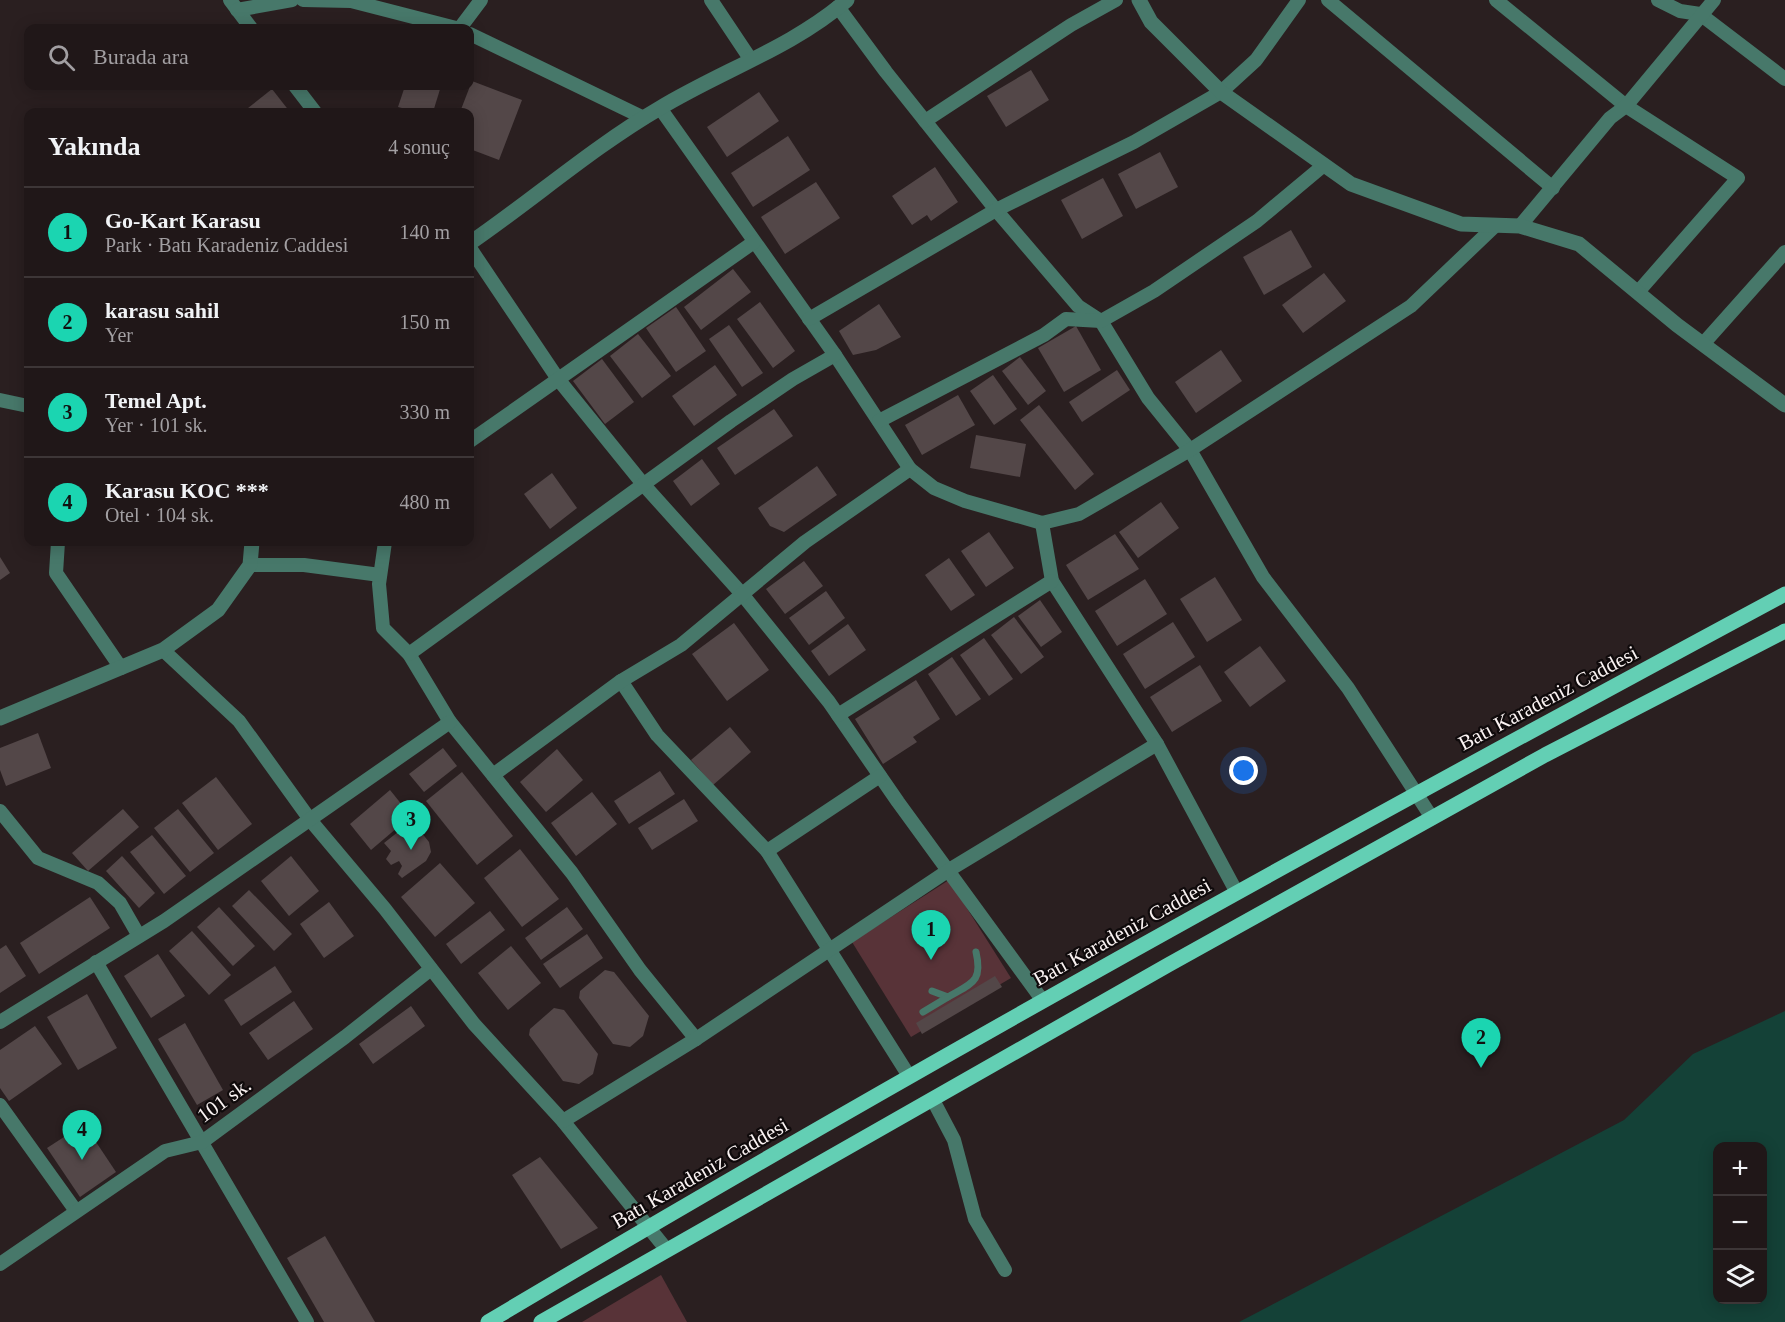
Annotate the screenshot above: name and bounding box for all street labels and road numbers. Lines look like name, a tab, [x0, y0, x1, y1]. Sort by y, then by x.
street label: Batı Karadeniz Caddesi	[1454, 641, 1642, 755]
street label: Batı Karadeniz Caddesi	[1029, 873, 1215, 991]
street label: 101 sk.	[192, 1072, 256, 1128]
street label: Batı Karadeniz Caddesi	[608, 1113, 792, 1233]

